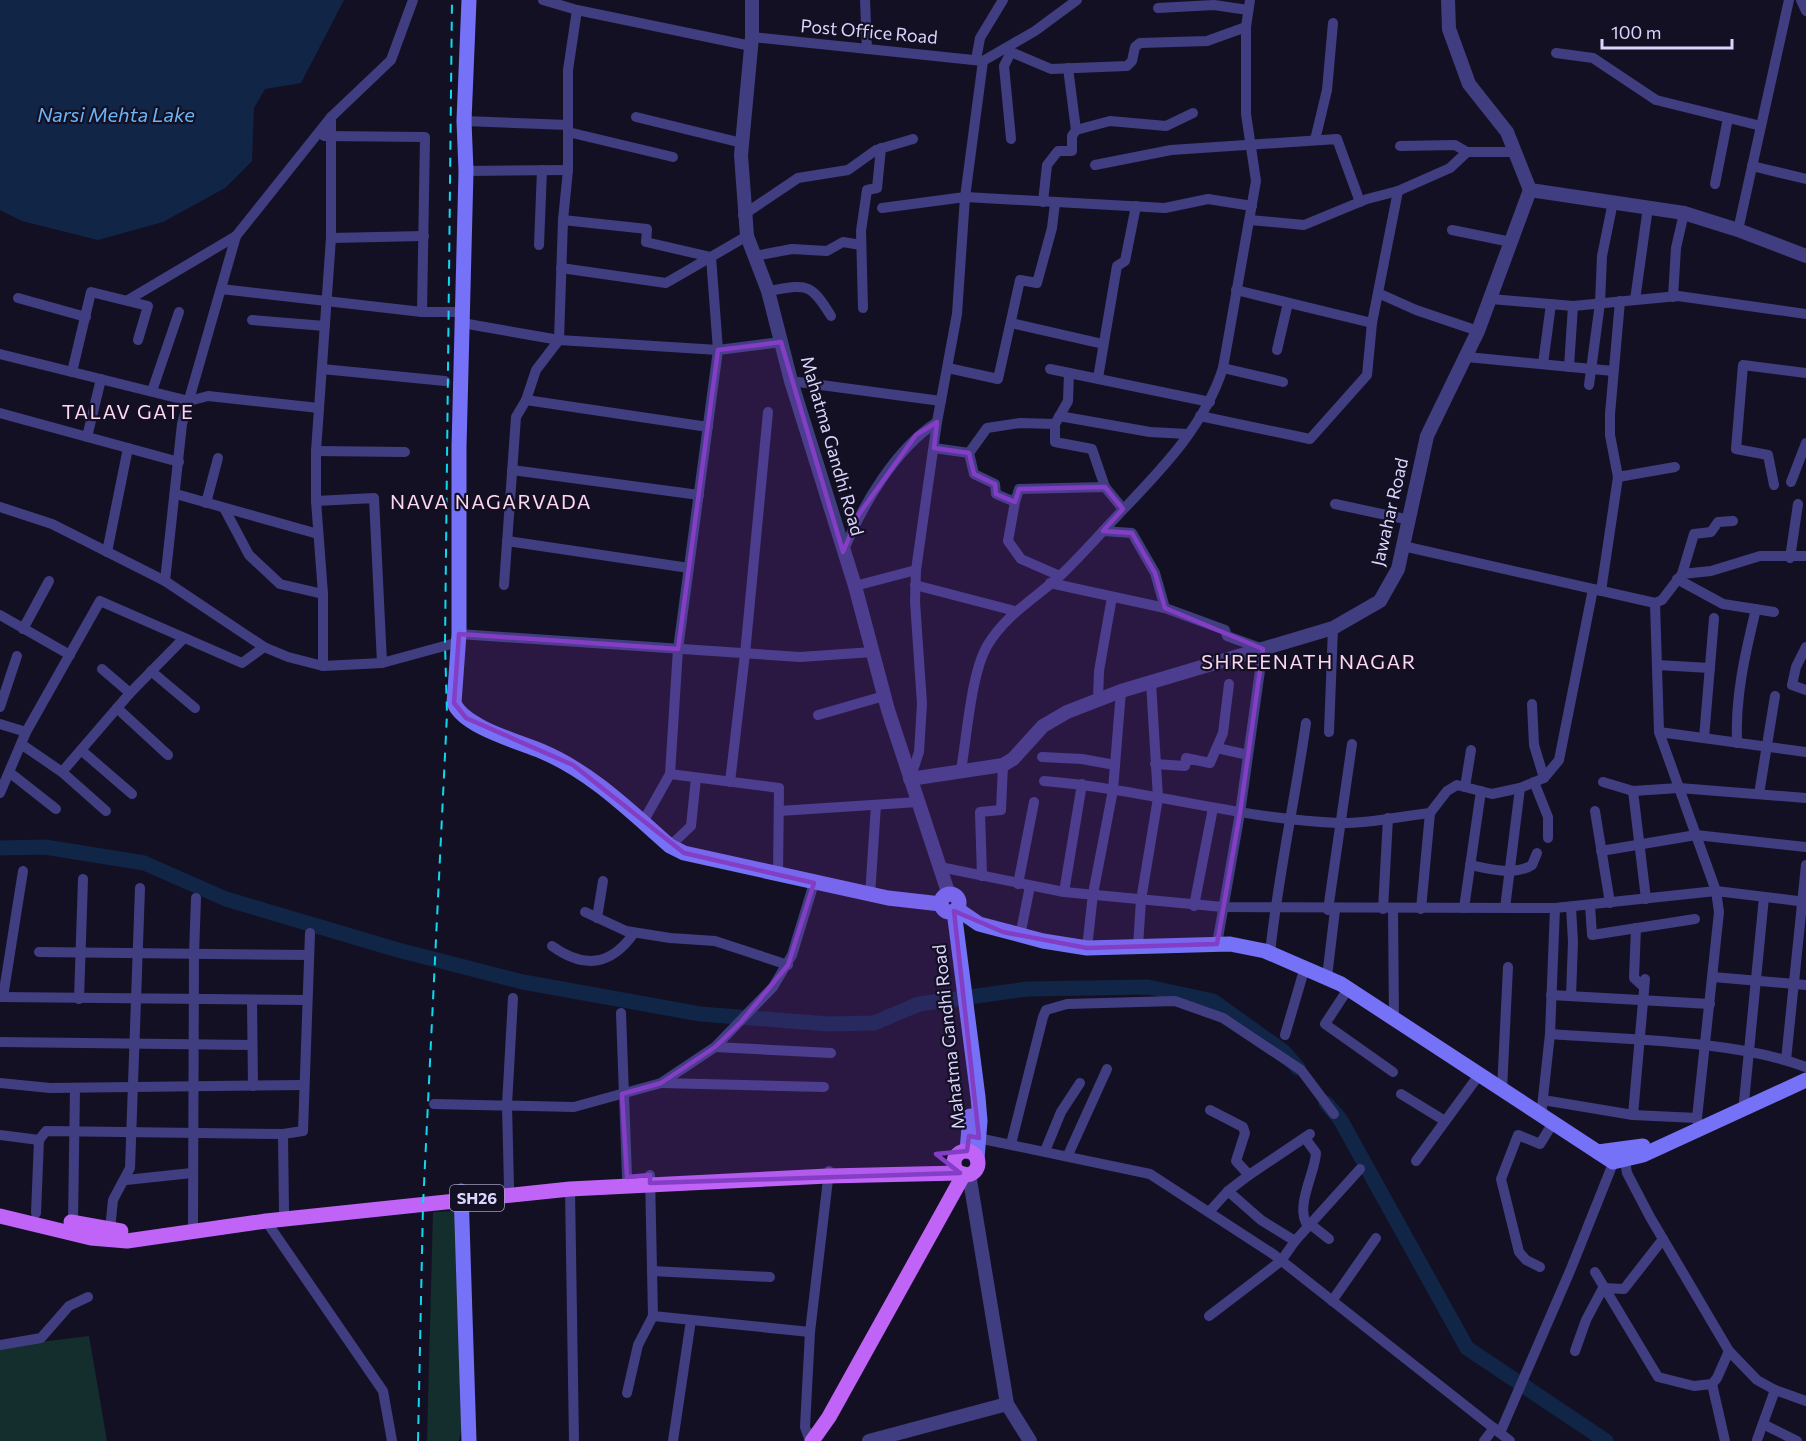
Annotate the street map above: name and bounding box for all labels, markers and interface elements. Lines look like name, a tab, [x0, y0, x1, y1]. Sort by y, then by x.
scale bar	[1602, 12, 1732, 50]
street label: Post Office Road	[800, 14, 939, 48]
text: 100 m	[1611, 21, 1661, 43]
water label: Narsi Mehta Lake	[37, 102, 195, 126]
street label: Mahatma Gandhi Road	[797, 353, 869, 538]
district label: TALAV GATE	[62, 399, 194, 423]
street label: Jawahar Road	[1366, 455, 1412, 568]
district label: NAVA NAGARVADA	[390, 489, 592, 513]
district label: SHREENATH NAGAR	[1201, 649, 1417, 673]
street label: Mahatma Gandhi Road	[927, 944, 969, 1131]
road number: SH26	[450, 1185, 504, 1211]

